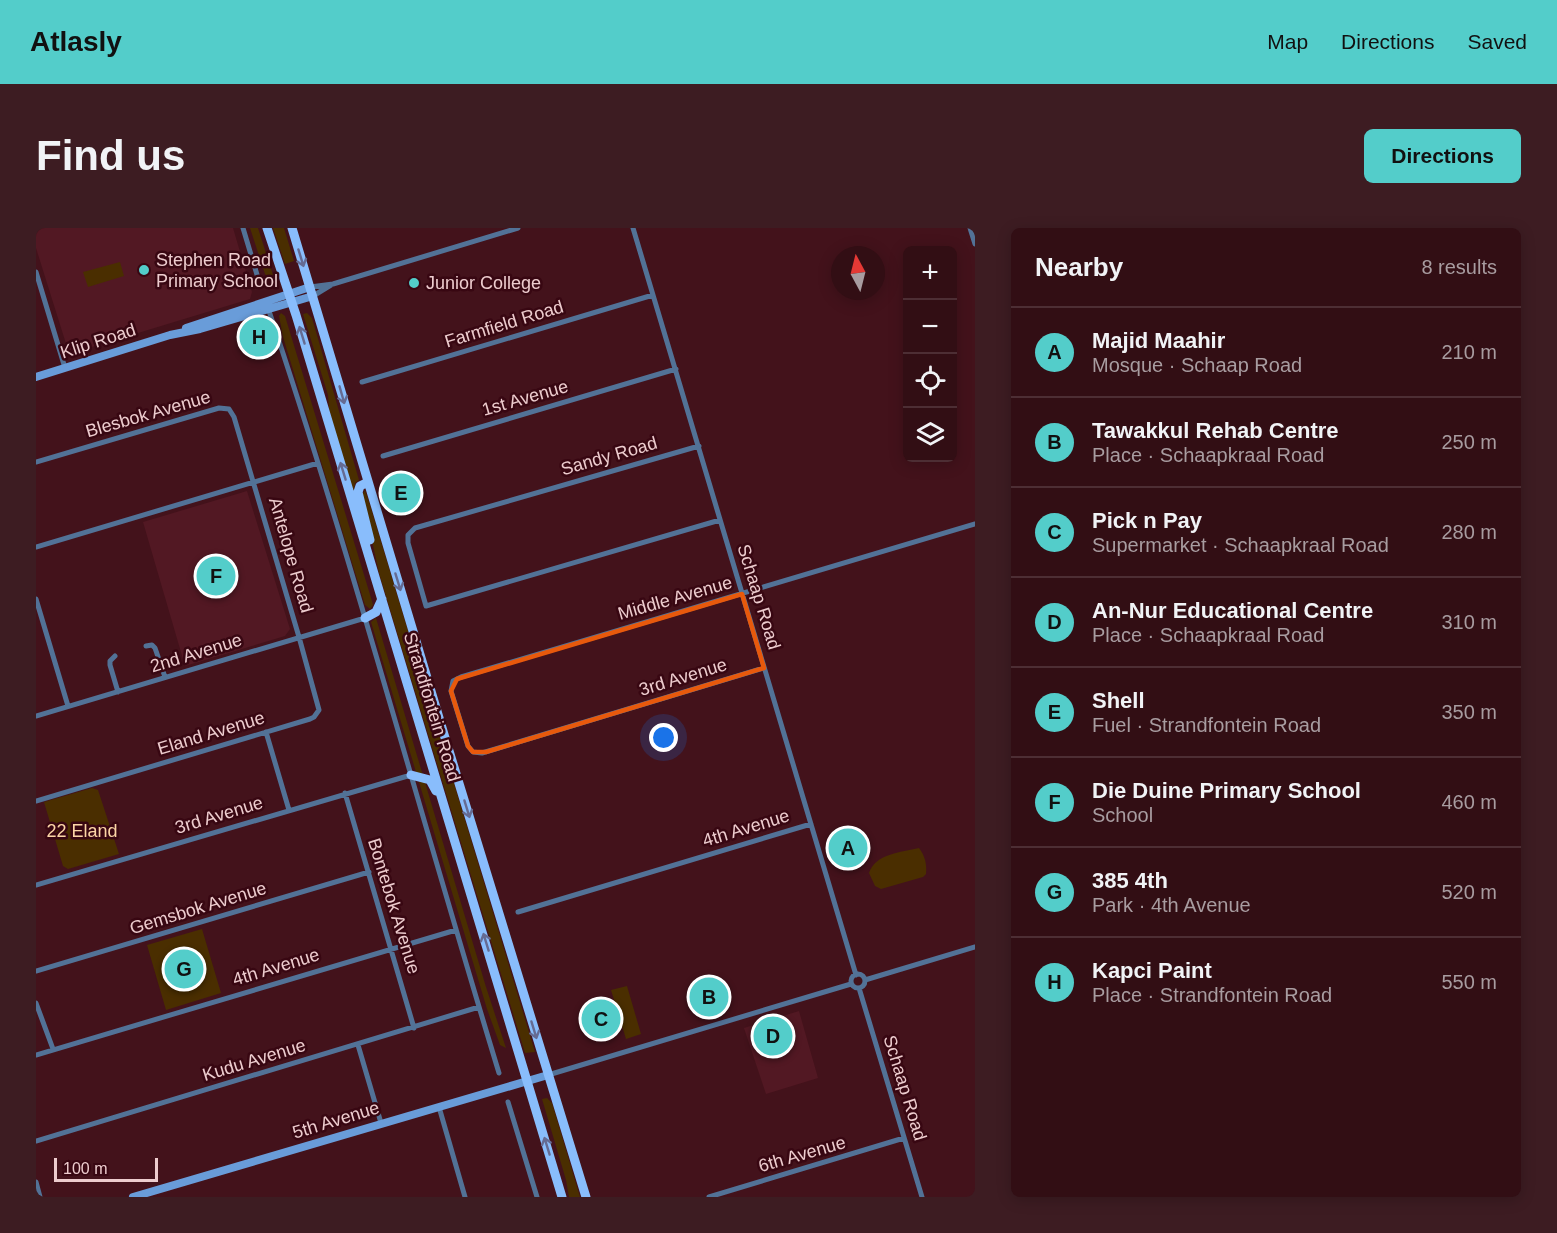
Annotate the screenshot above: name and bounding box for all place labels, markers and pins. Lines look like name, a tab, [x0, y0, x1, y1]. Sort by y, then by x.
place label: Stephen Road Primary School	[156, 250, 278, 291]
marker: Stephen Road Primary School	[137, 263, 151, 277]
place label: Junior College	[426, 273, 541, 293]
marker: Junior College	[407, 276, 421, 290]
pin: H	[240, 314, 278, 360]
pin: E	[382, 470, 421, 516]
pin: F	[196, 554, 236, 598]
pin: A	[828, 826, 868, 870]
pin: G	[164, 946, 204, 992]
pin: B	[690, 974, 728, 1020]
pin: C	[582, 996, 620, 1042]
pin: D	[754, 1014, 792, 1058]

